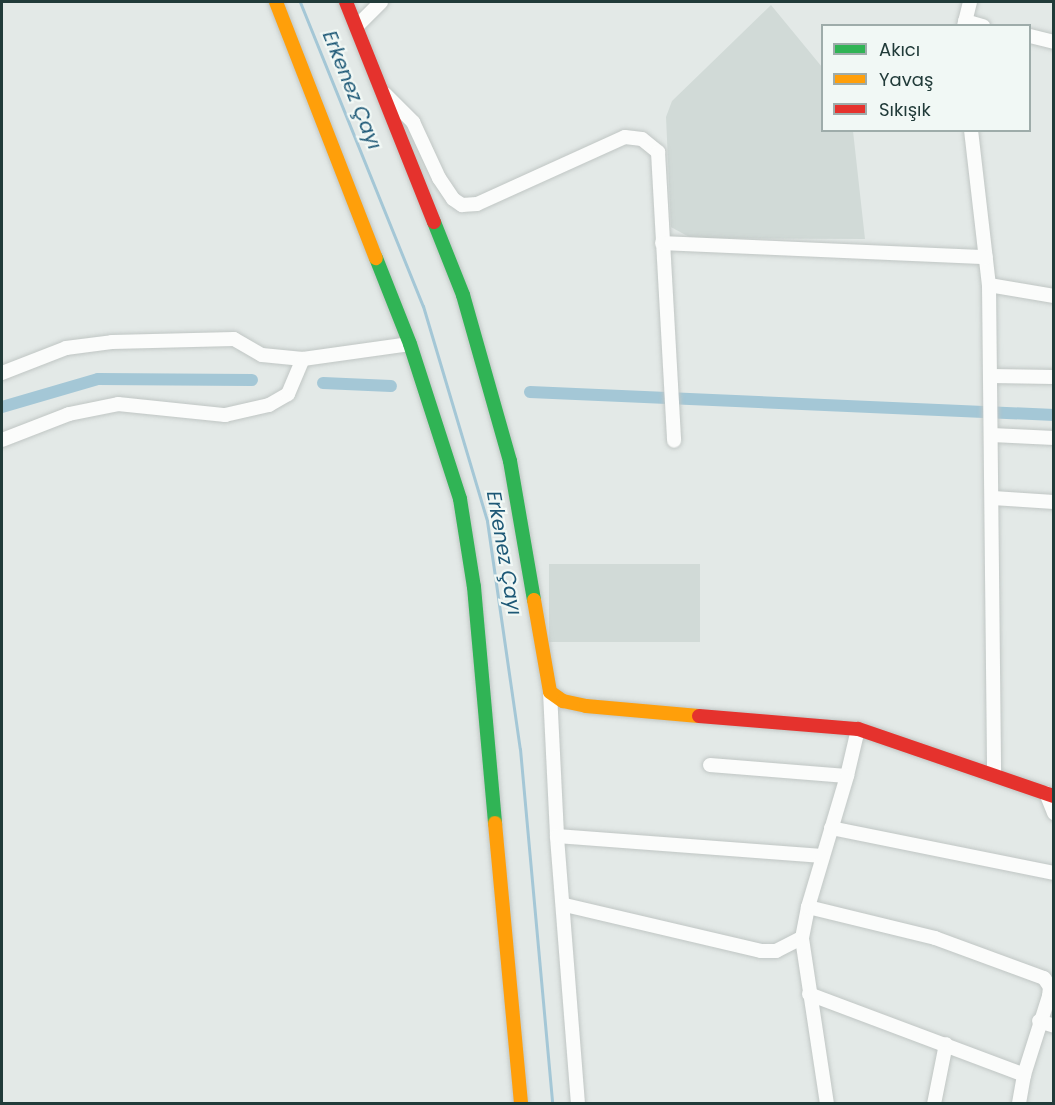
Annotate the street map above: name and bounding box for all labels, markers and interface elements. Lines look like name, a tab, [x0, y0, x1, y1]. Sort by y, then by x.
legend	[821, 24, 1031, 132]
water label: Erkenez Çayı	[317, 27, 387, 153]
text: Akıcı	[879, 37, 920, 62]
text: Yavaş	[879, 67, 933, 92]
text: Sıkışık	[879, 97, 931, 122]
water label: Erkenez Çayı	[481, 489, 527, 617]

